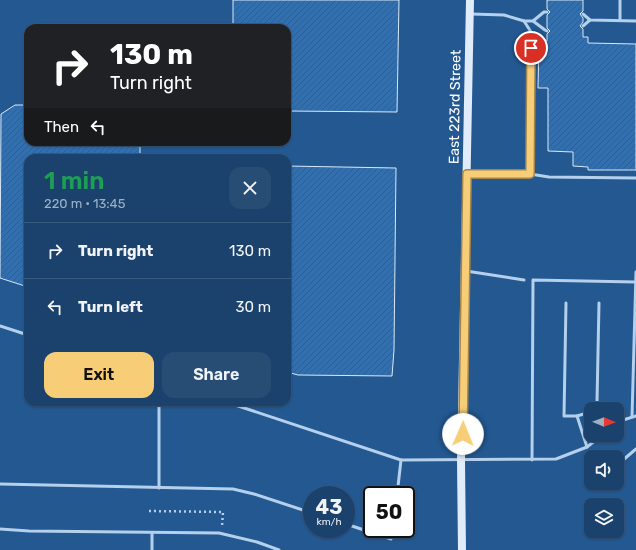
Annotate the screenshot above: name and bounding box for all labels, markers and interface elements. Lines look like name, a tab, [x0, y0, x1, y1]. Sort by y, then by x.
pin	[514, 31, 548, 65]
icon: arrive	[520, 37, 542, 59]
text: 130 m	[110, 38, 193, 71]
icon: right	[44, 40, 96, 92]
street label: East 223rd Street	[446, 49, 465, 164]
text: Turn right	[110, 72, 192, 94]
icon: left	[87, 116, 109, 138]
text: Then	[44, 118, 79, 136]
text: 1 min	[44, 167, 104, 195]
button: close	[229, 167, 271, 209]
text: 220 m · 13:45	[44, 196, 125, 211]
icon: right	[44, 240, 66, 262]
text: Turn right	[78, 242, 153, 260]
text: 130 m	[229, 242, 271, 260]
icon: left	[44, 296, 66, 318]
text: Turn left	[78, 298, 143, 316]
text: 30 m	[235, 298, 271, 316]
button: Exit	[44, 352, 154, 398]
button: Share	[162, 352, 271, 398]
north arrow	[584, 402, 624, 442]
map controls	[584, 402, 624, 538]
position arrow	[442, 413, 484, 455]
button: sound	[584, 450, 624, 490]
speed limit sign: 50	[363, 486, 415, 538]
text: 43	[316, 495, 342, 519]
button: layers	[584, 498, 624, 538]
text: km/h	[317, 516, 341, 528]

